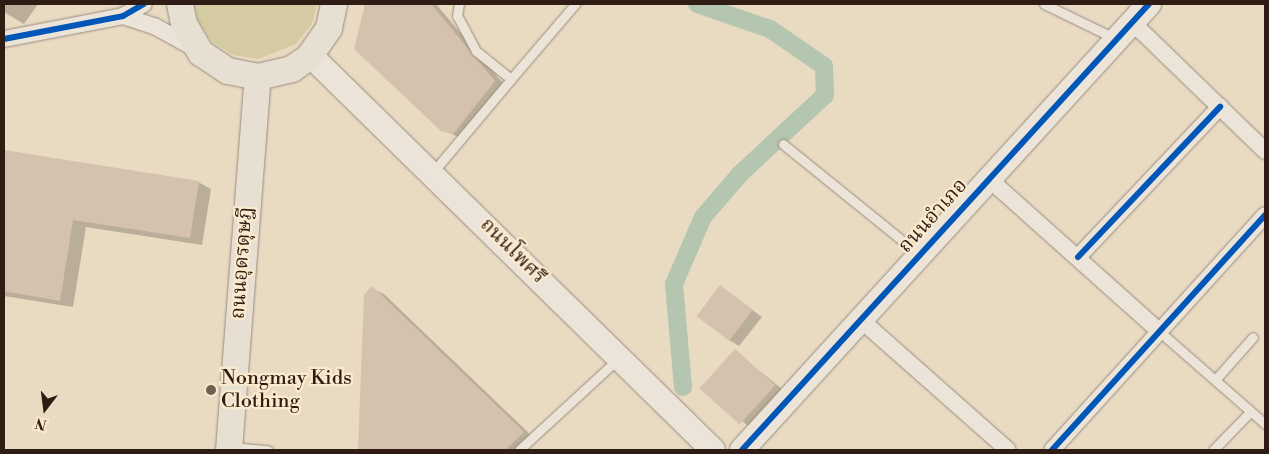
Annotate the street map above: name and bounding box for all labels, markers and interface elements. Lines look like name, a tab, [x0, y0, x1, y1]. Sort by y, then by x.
street label: ถนนอำเภอ	[893, 174, 973, 258]
street label: ถนนอุดรดุษฎี	[226, 206, 258, 320]
street label: ถนนโพศรี	[475, 213, 551, 289]
place label: Nongmay Kids Clothing	[221, 366, 352, 413]
north arrow	[20, 384, 70, 434]
marker: Nongmay Kids Clothing	[205, 384, 217, 396]
text: N	[33, 413, 49, 434]

